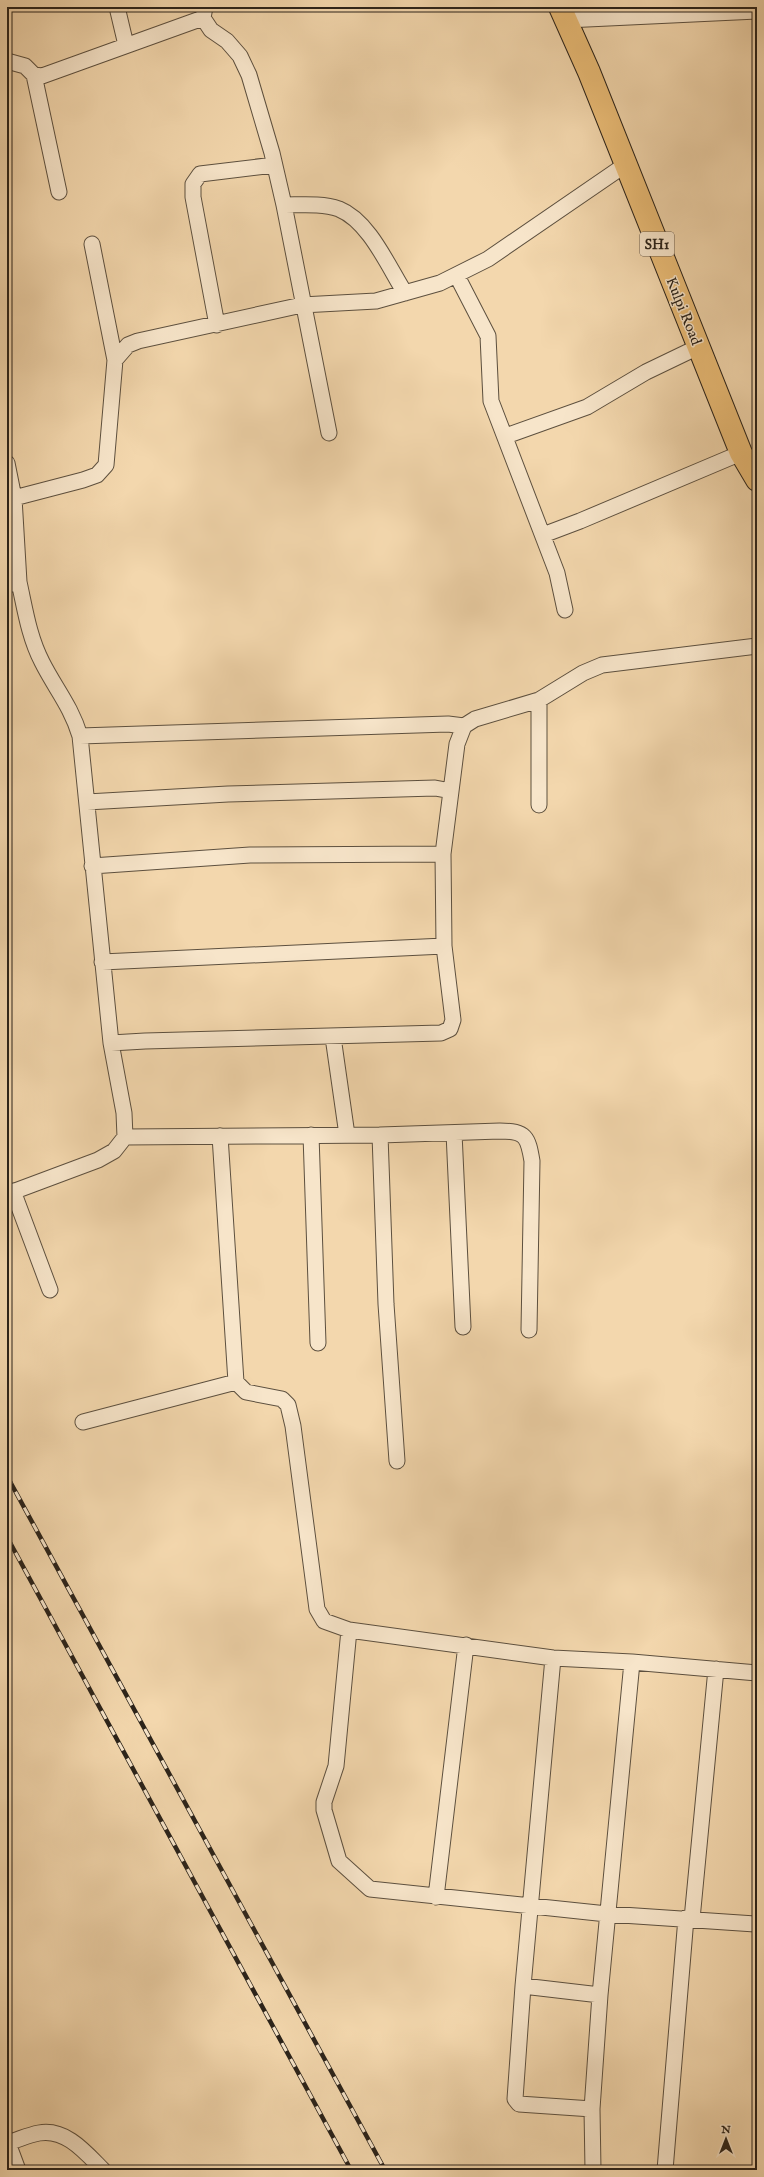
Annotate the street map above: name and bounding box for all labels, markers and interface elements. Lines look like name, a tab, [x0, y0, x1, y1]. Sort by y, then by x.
road number: SH1	[640, 232, 674, 256]
street label: Kulpi Road	[661, 274, 706, 349]
north arrow	[706, 2119, 746, 2159]
text: N	[720, 2123, 731, 2137]

